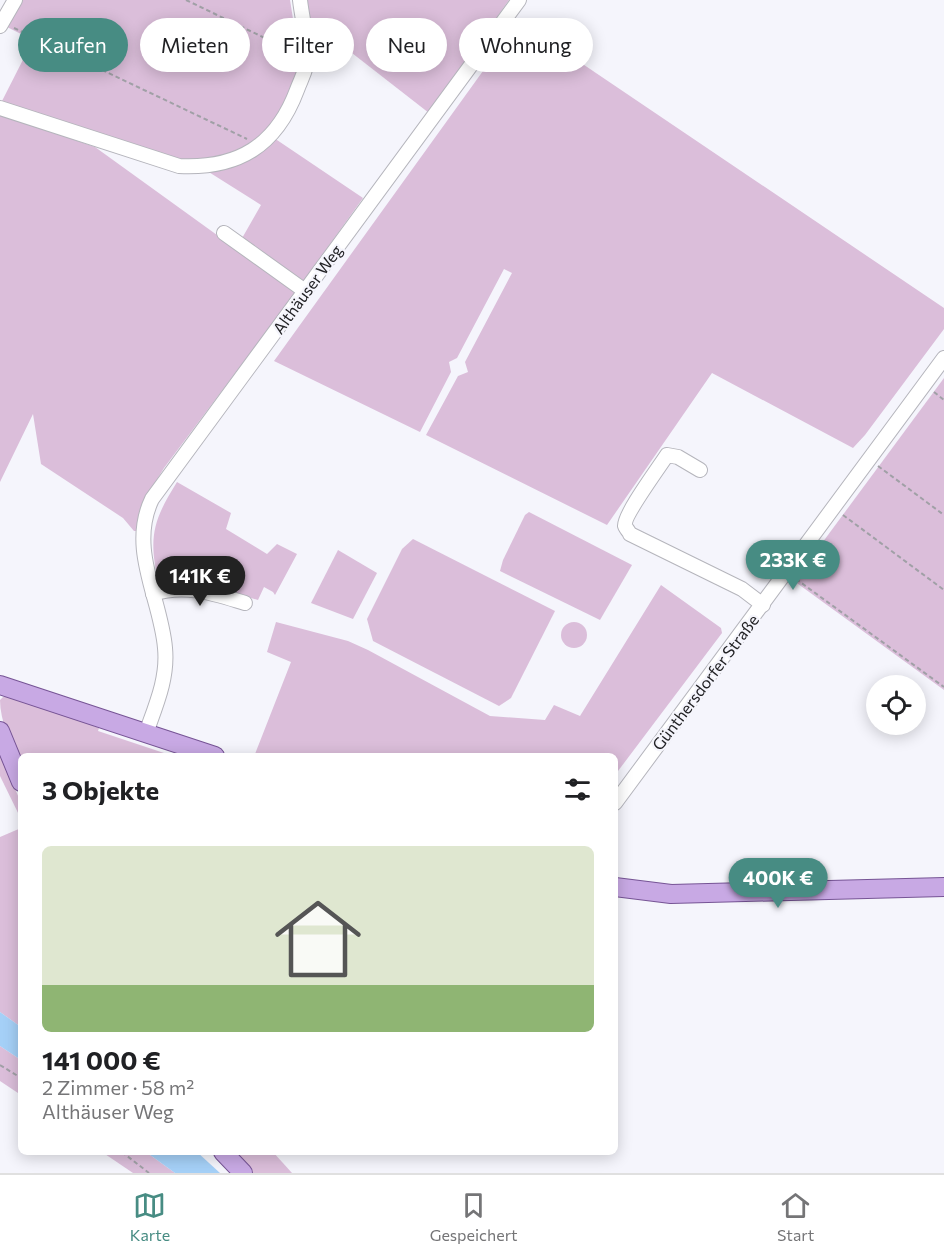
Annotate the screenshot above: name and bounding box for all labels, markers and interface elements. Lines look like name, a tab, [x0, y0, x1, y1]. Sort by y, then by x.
chip: Kaufen	[18, 18, 128, 72]
chip: Mieten	[140, 18, 250, 72]
chip: Filter	[262, 18, 354, 72]
chip: Neu	[366, 18, 447, 72]
chip: Wohnung	[459, 18, 593, 72]
street label: Althäuser Weg	[268, 240, 346, 337]
pin: 233K €	[744, 540, 842, 591]
text: 233K €	[760, 547, 826, 571]
pin: 141K €	[151, 556, 249, 607]
text: 141K €	[169, 563, 231, 587]
street label: Günthersdorfer Straße	[648, 610, 762, 754]
map controls	[866, 675, 926, 735]
button: locate	[866, 675, 926, 735]
icon: filters	[561, 773, 594, 806]
text: 3 Objekte	[42, 774, 159, 805]
pin: 400K €	[729, 858, 827, 909]
text: 400K €	[743, 865, 813, 889]
icon: home	[264, 885, 372, 993]
text: 141 000 €	[42, 1044, 161, 1075]
text: 2 Zimmer · 58 m²	[42, 1075, 194, 1099]
text: Althäuser Weg	[42, 1099, 174, 1123]
tab: Karte	[130, 1189, 170, 1244]
tab: Gespeichert	[430, 1189, 518, 1244]
tab: Start	[777, 1189, 814, 1244]

